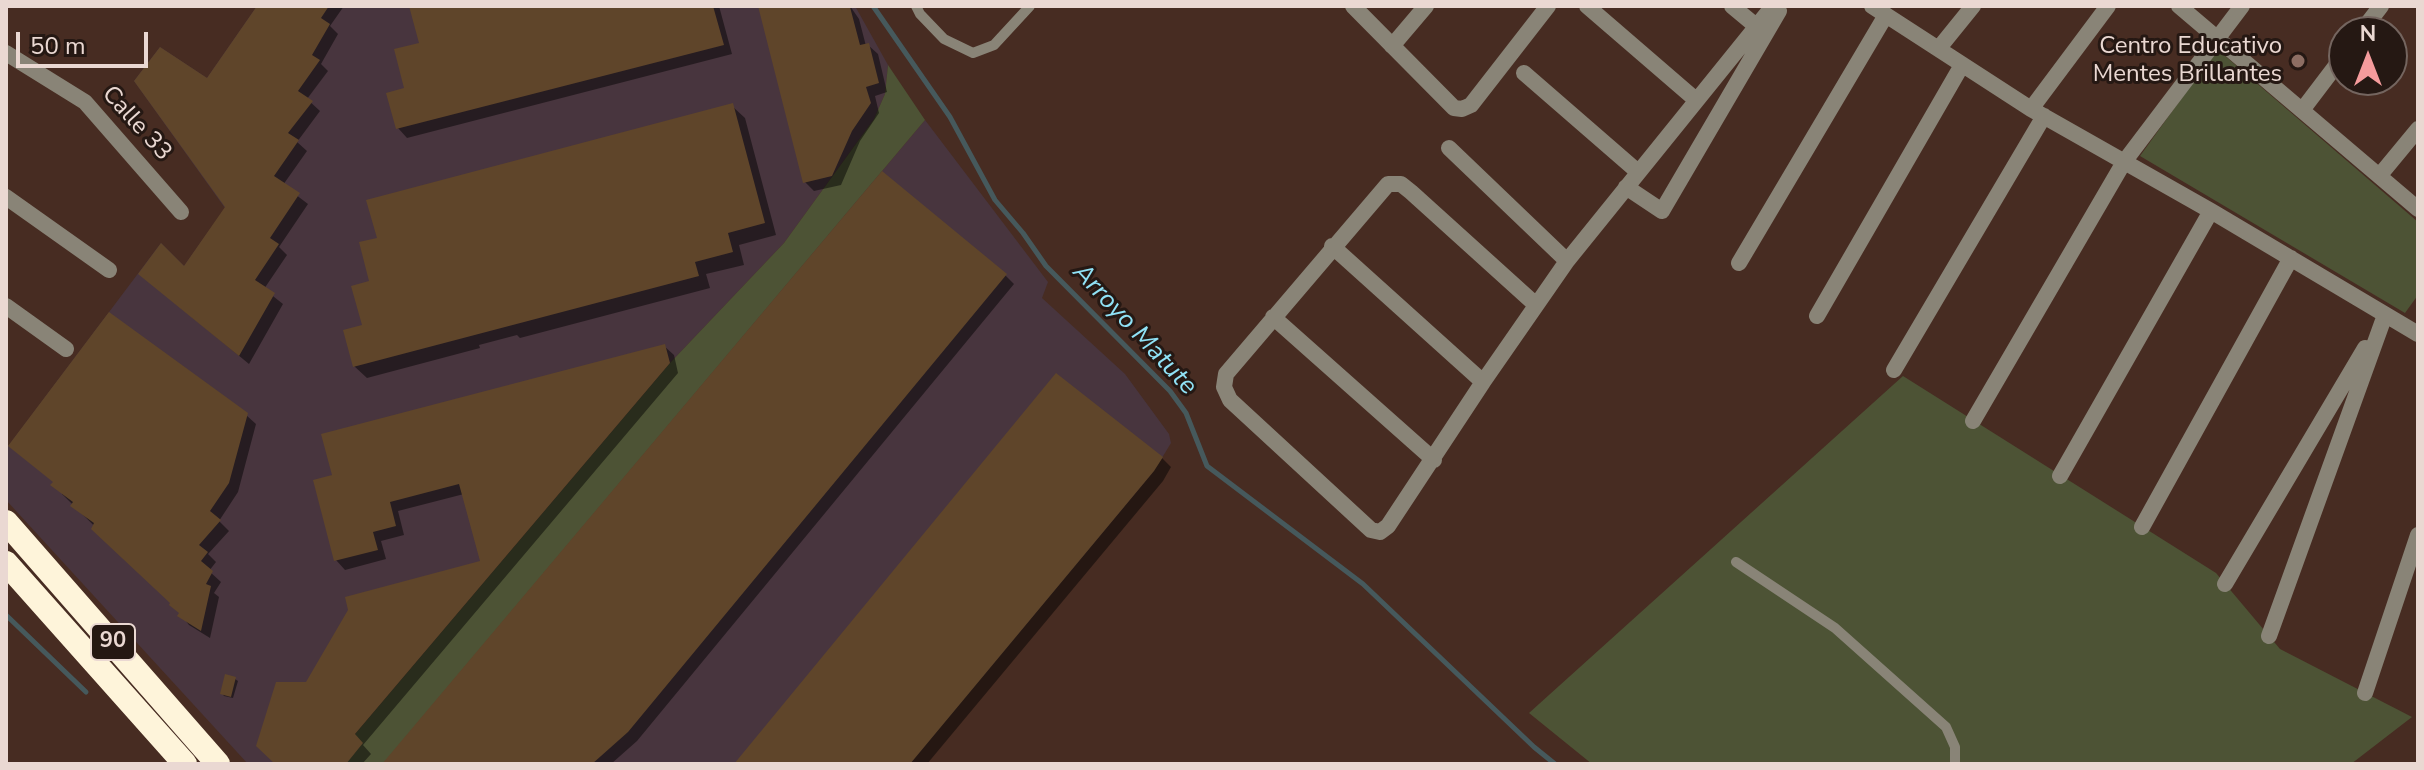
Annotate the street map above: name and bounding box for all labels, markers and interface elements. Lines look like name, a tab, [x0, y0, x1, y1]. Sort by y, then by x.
scale bar	[20, 16, 152, 66]
north arrow	[2328, 16, 2408, 96]
text: N	[2360, 19, 2376, 49]
text: 50 m	[30, 30, 86, 62]
place label: Centro Educativo Mentes Brillantes	[2093, 33, 2282, 89]
marker: Centro Educativo Mentes Brillantes	[2289, 52, 2307, 70]
street label: Calle 33	[95, 81, 177, 167]
water label: Arroyo Matute	[1065, 258, 1203, 402]
road number: 90	[91, 624, 135, 660]

